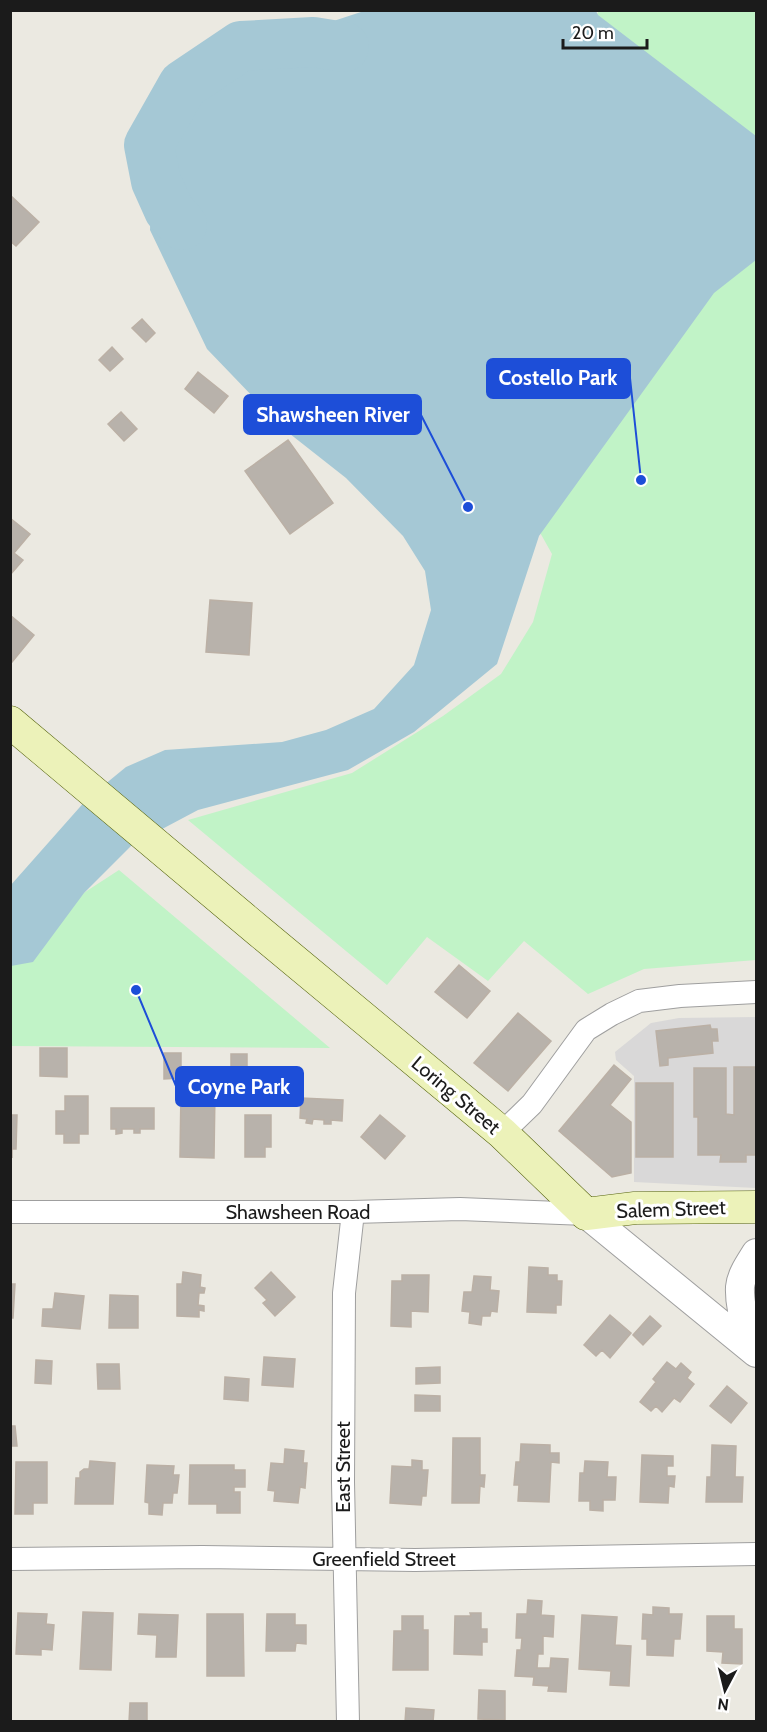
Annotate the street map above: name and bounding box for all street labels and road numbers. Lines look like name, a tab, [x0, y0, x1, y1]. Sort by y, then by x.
street label: Loring Street	[407, 1051, 505, 1139]
street label: Salem Street	[616, 1195, 726, 1223]
street label: Shawsheen Road	[226, 1200, 370, 1224]
street label: East Street	[331, 1421, 355, 1513]
street label: Greenfield Street	[312, 1547, 456, 1571]

